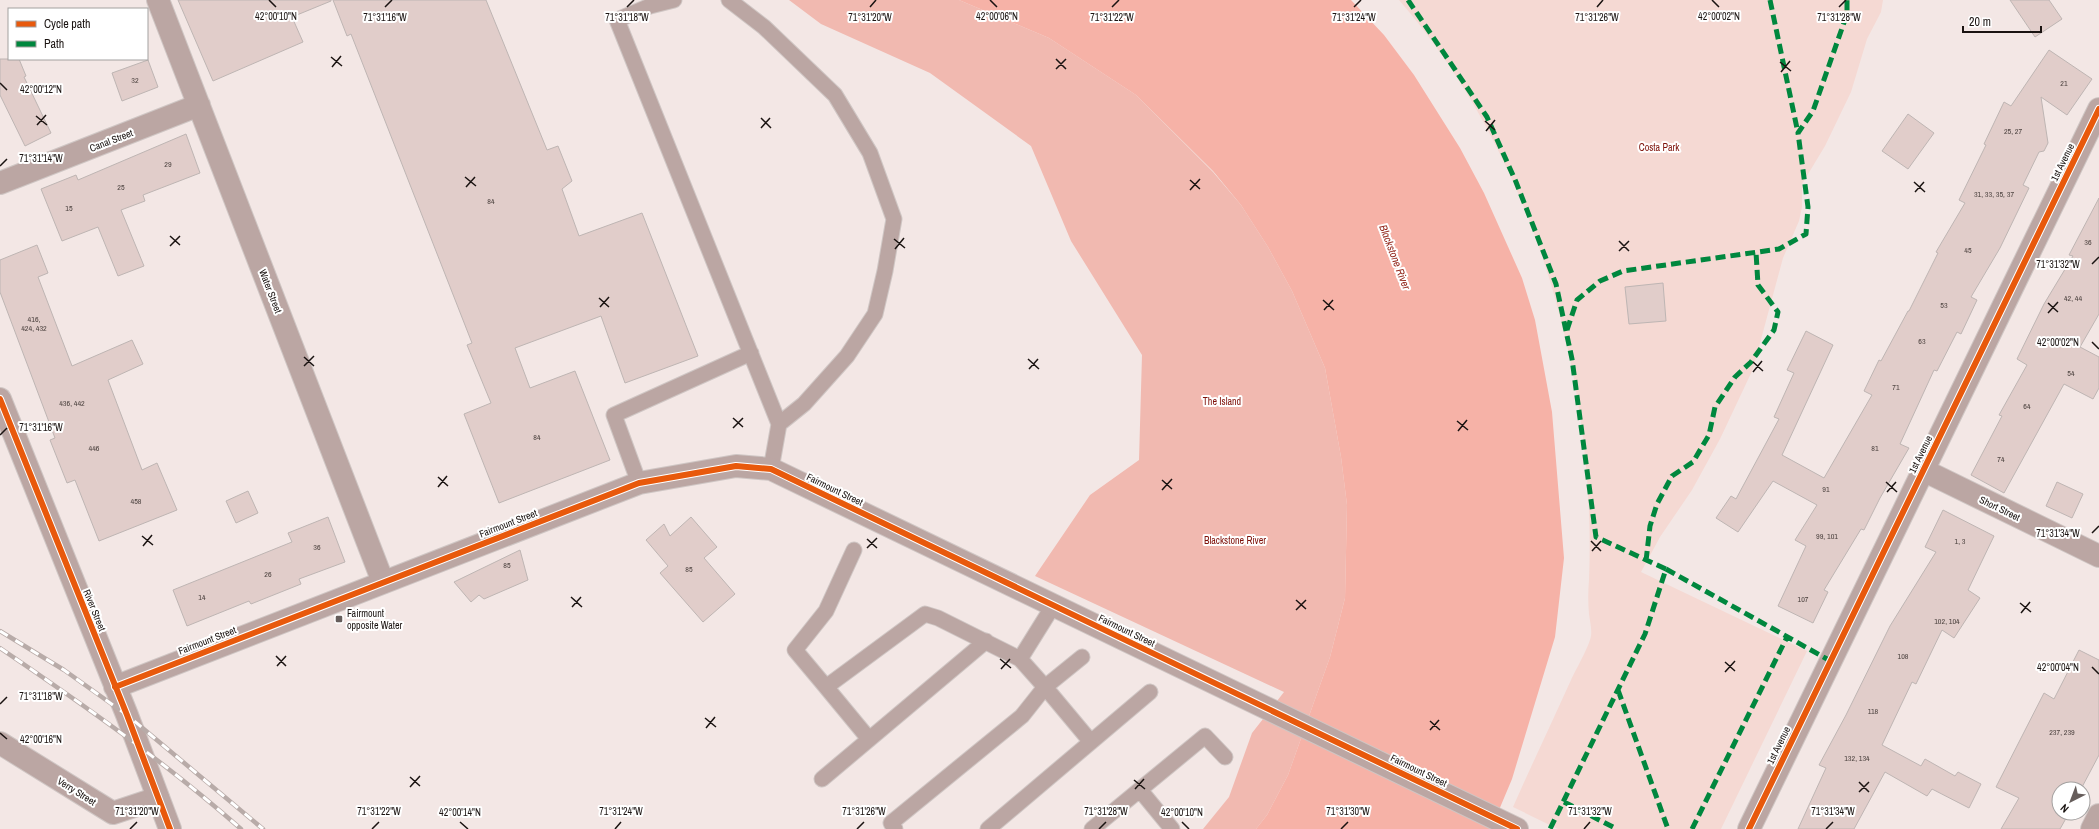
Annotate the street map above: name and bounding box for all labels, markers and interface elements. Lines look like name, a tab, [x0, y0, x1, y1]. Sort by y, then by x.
legend	[8, 8, 148, 60]
scale bar	[1963, 8, 2041, 34]
text: 42°00'10"N	[255, 10, 297, 23]
text: 42°00'06"N	[976, 10, 1018, 23]
text: 42°00'02"N	[1698, 10, 1740, 23]
text: 71°31'16"W	[363, 11, 407, 24]
text: 71°31'18"W	[605, 11, 649, 24]
text: 71°31'20"W	[848, 11, 892, 24]
text: 71°31'22"W	[1090, 11, 1134, 24]
text: 71°31'24"W	[1332, 11, 1376, 24]
text: 71°31'26"W	[1575, 11, 1619, 24]
text: 71°31'28"W	[1817, 11, 1861, 24]
text: 20 m	[1969, 14, 1991, 30]
text: Cycle path	[44, 16, 91, 32]
text: Path	[44, 36, 64, 52]
house number: 32	[131, 75, 139, 85]
house number: 21	[2060, 78, 2068, 88]
text: 42°00'12"N	[20, 83, 62, 96]
street label: Canal Street	[88, 126, 135, 155]
house number: 25, 27	[2004, 126, 2022, 136]
park label: Costa Park	[1639, 141, 1680, 154]
street label: 1st Avenue	[2048, 141, 2077, 183]
text: 71°31'14"W	[19, 152, 63, 165]
house number: 29	[164, 159, 172, 169]
house number: 25	[117, 182, 125, 192]
house number: 31, 33, 35, 37	[1974, 189, 2014, 199]
house number: 84	[487, 196, 495, 206]
house number: 15	[65, 203, 73, 213]
water label: Blackstone River	[1376, 223, 1414, 292]
house number: 36	[2084, 237, 2092, 247]
house number: 45	[1964, 245, 1972, 255]
text: 71°31'32"W	[2036, 258, 2080, 271]
street label: Water Street	[256, 268, 285, 316]
house number: 42, 44	[2064, 293, 2082, 303]
house number: 53	[1940, 300, 1948, 310]
house number: 416, 424, 432	[21, 314, 47, 333]
house number: 63	[1918, 336, 1926, 346]
text: 42°00'02"N	[2037, 336, 2079, 349]
house number: 54	[2067, 368, 2075, 378]
house number: 71	[1892, 382, 1900, 392]
park label: The Island	[1203, 395, 1241, 408]
house number: 436, 442	[59, 398, 85, 408]
house number: 64	[2023, 401, 2031, 411]
text: 71°31'16"W	[19, 421, 63, 434]
house number: 84	[533, 432, 541, 442]
street label: 1st Avenue	[1906, 433, 1935, 475]
house number: 446	[89, 443, 100, 453]
house number: 81	[1871, 443, 1879, 453]
house number: 74	[1997, 454, 2005, 464]
street label: Fairmount Street	[804, 470, 866, 509]
house number: 91	[1822, 484, 1830, 494]
street label: Short Street	[1977, 493, 2023, 524]
house number: 458	[131, 496, 142, 506]
street label: Fairmount Street	[477, 506, 540, 540]
text: 71°31'34"W	[2036, 527, 2080, 540]
house number: 99, 101	[1816, 531, 1838, 541]
park label: Blackstone River	[1204, 534, 1266, 547]
house number: 1, 3	[1955, 536, 1966, 546]
house number: 36	[313, 542, 321, 552]
house number: 85	[503, 560, 511, 570]
house number: 85	[685, 564, 693, 574]
house number: 26	[264, 569, 272, 579]
street label: River Street	[80, 587, 109, 634]
house number: 14	[198, 592, 206, 602]
house number: 107	[1798, 594, 1809, 604]
place label: Fairmount opposite Water	[347, 607, 403, 632]
street label: Fairmount Street	[1096, 611, 1158, 650]
marker: Fairmount opposite Water	[334, 614, 344, 624]
house number: 102, 104	[1934, 616, 1960, 626]
street label: Fairmount Street	[176, 623, 239, 657]
house number: 108	[1898, 651, 1909, 661]
text: 42°00'04"N	[2037, 661, 2079, 674]
text: 71°31'18"W	[19, 690, 63, 703]
house number: 118	[1868, 706, 1879, 716]
street label: 1st Avenue	[1764, 724, 1793, 766]
house number: 237, 239	[2049, 727, 2075, 737]
text: 42°00'16"N	[20, 733, 62, 746]
street label: Fairmount Street	[1388, 751, 1450, 790]
house number: 132, 134	[1844, 753, 1870, 763]
street label: Verry Street	[55, 774, 99, 809]
north arrow	[2051, 781, 2091, 821]
text: N	[2057, 801, 2071, 816]
text: 71°31'20"W	[115, 805, 159, 818]
text: 71°31'22"W	[357, 805, 401, 818]
text: 71°31'24"W	[599, 805, 643, 818]
text: 71°31'26"W	[842, 805, 886, 818]
text: 71°31'28"W	[1084, 805, 1128, 818]
text: 71°31'30"W	[1326, 805, 1370, 818]
text: 71°31'32"W	[1568, 805, 1612, 818]
text: 71°31'34"W	[1811, 805, 1855, 818]
text: 42°00'14"N	[439, 806, 481, 819]
text: 42°00'10"N	[1161, 806, 1203, 819]

